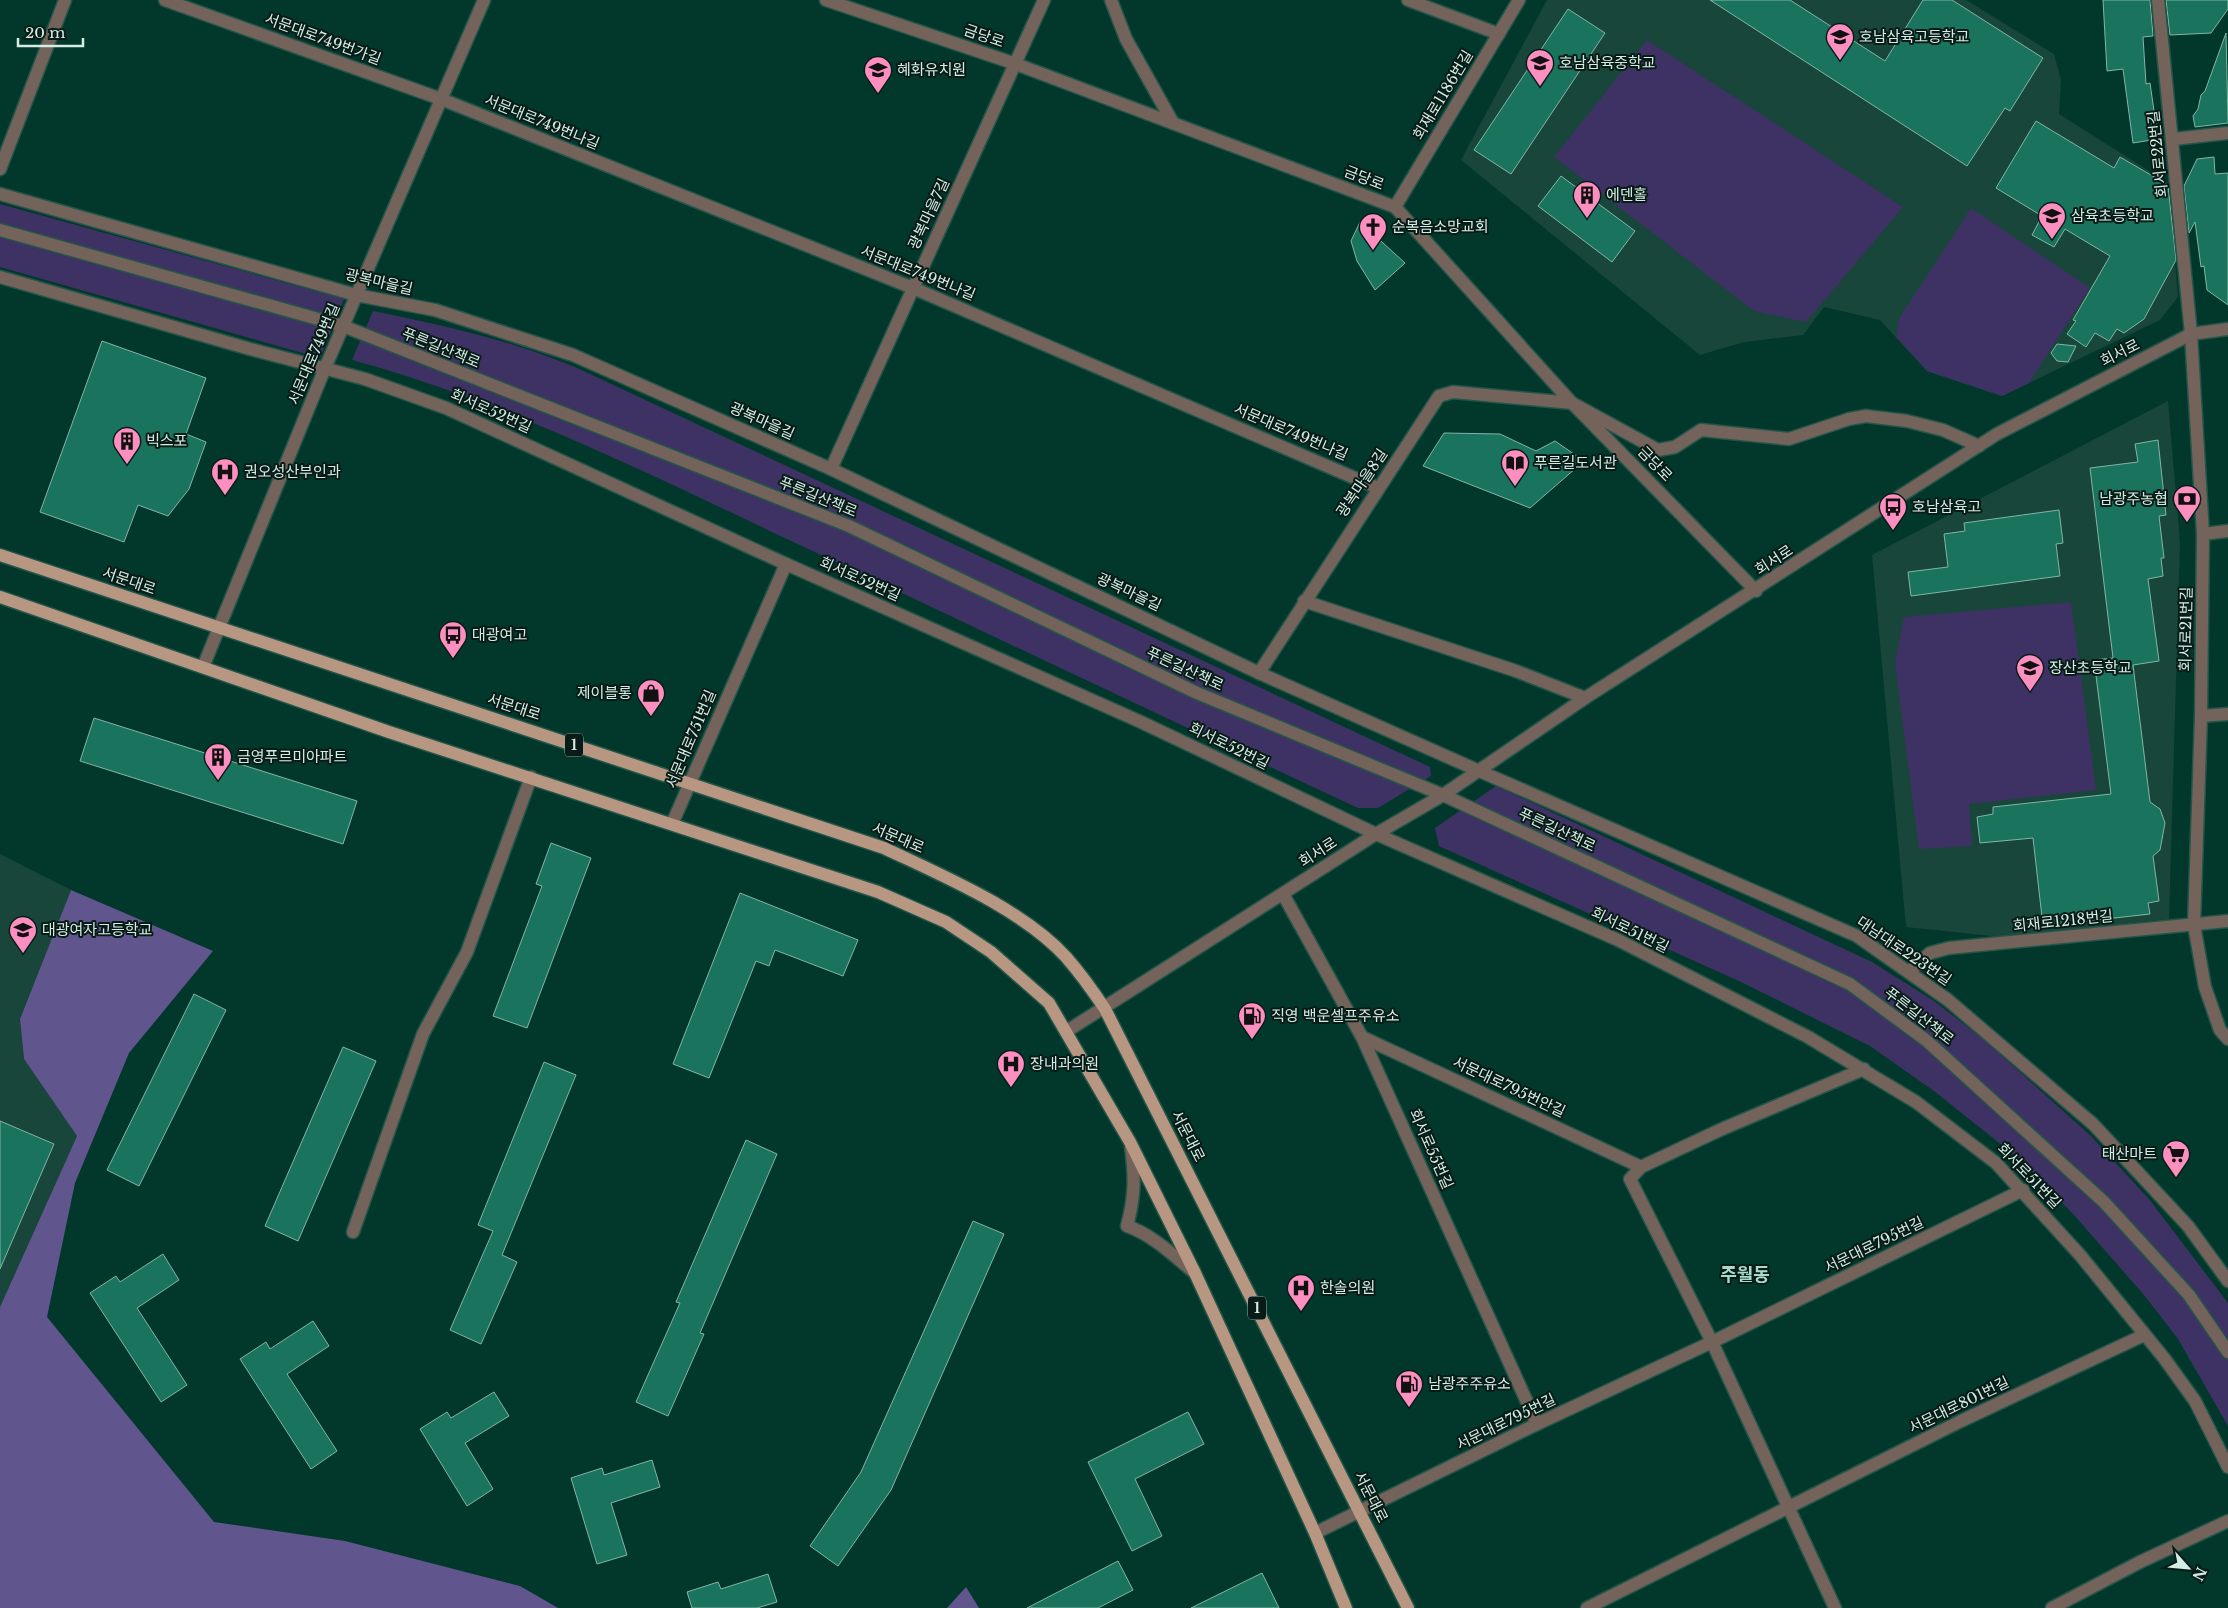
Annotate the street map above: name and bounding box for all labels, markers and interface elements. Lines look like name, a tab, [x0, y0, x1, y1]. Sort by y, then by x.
street label: 서문대로749번가길	[262, 9, 384, 68]
scale bar	[18, 15, 82, 47]
street label: 금당로	[961, 20, 1007, 51]
school or university icon: 호남삼육고등학교	[1825, 22, 1855, 61]
text: 20 m	[25, 23, 65, 42]
place label: 호남삼육고등학교	[1859, 27, 1969, 46]
street label: 회재로1186번길	[1408, 47, 1477, 143]
school or university icon: 호남삼육중학교	[1525, 48, 1555, 87]
place label: 호남삼육중학교	[1559, 53, 1656, 72]
school or university icon: 혜화유치원	[863, 55, 893, 94]
place label: 혜화유치원	[897, 60, 966, 79]
street label: 서문대로749번나길	[482, 90, 602, 153]
street label: 회서로22번길	[2143, 110, 2172, 199]
street label: 금당로	[1341, 161, 1387, 194]
street label: 광복마을7길	[904, 175, 953, 252]
building icon: 에덴홀	[1572, 180, 1602, 219]
place label: 에덴홀	[1606, 185, 1647, 204]
school or university icon: 삼육초등학교	[2037, 201, 2067, 240]
place label: 삼육초등학교	[2071, 206, 2154, 225]
church icon: 순복음소망교회	[1358, 212, 1388, 251]
place label: 순복음소망교회	[1392, 217, 1489, 236]
street label: 서문대로749번나길	[858, 241, 978, 304]
street label: 광복마을길	[343, 264, 415, 299]
street label: 서문대로749번길	[284, 300, 343, 407]
street label: 푸른길산책로	[399, 323, 483, 372]
street label: 회서로	[2097, 335, 2143, 370]
street label: 회서로52번길	[448, 384, 535, 437]
street label: 광복마을길	[727, 398, 798, 443]
street label: 서문대로749번나길	[1231, 399, 1351, 464]
building icon: 빅스포	[112, 426, 142, 465]
place label: 빅스포	[146, 431, 187, 450]
street label: 금당로	[1634, 442, 1677, 485]
street label: 광복마을8길	[1332, 445, 1391, 520]
library icon: 푸른길도서관	[1500, 448, 1530, 487]
place label: 푸른길도서관	[1534, 453, 1617, 472]
hospital icon: 권오성산부인과	[210, 457, 240, 496]
place label: 권오성산부인과	[244, 462, 341, 481]
street label: 푸른길산책로	[776, 472, 860, 521]
bank icon: 남광주농협	[2172, 484, 2202, 523]
place label: 남광주농협	[2099, 489, 2168, 508]
bus stop icon: 호남삼육고	[1878, 492, 1908, 531]
place label: 호남삼육고	[1912, 497, 1981, 516]
street label: 회서로	[1751, 540, 1796, 579]
street label: 회서로52번길	[817, 552, 904, 605]
street label: 서문대로	[100, 563, 158, 598]
street label: 광복마을길	[1094, 568, 1165, 615]
street label: 회서로21번길	[2175, 586, 2196, 672]
bus stop icon: 대광여고	[438, 620, 468, 659]
place label: 대광여고	[472, 625, 527, 644]
street label: 푸른길산책로	[1144, 642, 1227, 695]
school or university icon: 장산초등학교	[2015, 653, 2045, 692]
place label: 장산초등학교	[2049, 658, 2132, 677]
shop icon: 제이블롱	[636, 678, 666, 717]
place label: 제이블롱	[577, 683, 632, 702]
street label: 서문대로751번길	[661, 687, 720, 791]
street label: 서문대로	[485, 689, 543, 724]
street label: 회서로52번길	[1186, 718, 1272, 773]
road number: 1	[565, 734, 583, 756]
building icon: 금영푸르미아파트	[203, 742, 233, 781]
place label: 금영푸르미아파트	[237, 747, 348, 766]
street label: 푸른길산책로	[1516, 803, 1599, 856]
street label: 서문대로	[869, 818, 927, 857]
street label: 회서로	[1295, 832, 1340, 871]
street label: 회서로51번길	[1588, 903, 1672, 957]
street label: 회재로1218번길	[2012, 906, 2114, 935]
street label: 대남대로223번길	[1853, 912, 1955, 989]
school or university icon: 대광여자고등학교	[8, 915, 38, 954]
place label: 대광여자고등학교	[42, 920, 152, 939]
street label: 푸른길산책로	[1881, 983, 1958, 1049]
fuel station icon: 직영 백운셀프주유소	[1237, 1001, 1267, 1040]
place label: 직영 백운셀프주유소	[1271, 1006, 1400, 1025]
hospital icon: 장내과의원	[996, 1049, 1026, 1088]
street label: 서문대로795번안길	[1450, 1052, 1569, 1121]
place label: 장내과의원	[1030, 1054, 1099, 1073]
street label: 회서로55번길	[1405, 1106, 1458, 1192]
street label: 서문대로	[1167, 1107, 1209, 1165]
street label: 회서로51번길	[1993, 1139, 2065, 1213]
supermarket icon: 태산마트	[2161, 1139, 2191, 1178]
place label: 태산마트	[2102, 1144, 2157, 1163]
street label: 서문대로795번길	[1821, 1212, 1927, 1277]
district label: 주월동	[1720, 1264, 1770, 1286]
hospital icon: 한솔의원	[1286, 1273, 1316, 1312]
place label: 한솔의원	[1320, 1278, 1375, 1297]
road number: 1	[1248, 1296, 1266, 1320]
fuel station icon: 남광주주유소	[1394, 1369, 1424, 1408]
street label: 서문대로801번길	[1905, 1372, 2012, 1437]
place label: 남광주주유소	[1428, 1374, 1511, 1393]
street label: 서문대로795번길	[1453, 1389, 1559, 1454]
street label: 서문대로	[1350, 1468, 1392, 1526]
north arrow	[2163, 1543, 2213, 1593]
text: N	[2189, 1564, 2211, 1584]

